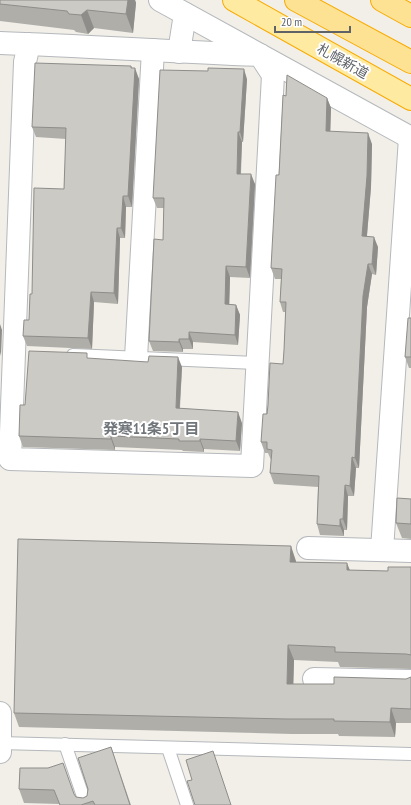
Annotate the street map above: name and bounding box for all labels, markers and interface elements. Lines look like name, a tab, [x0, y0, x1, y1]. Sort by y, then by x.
scale bar	[275, 8, 350, 34]
text: 20 m	[281, 14, 302, 29]
street label: 札幌新道	[314, 40, 372, 82]
district label: 発寒11条5丁目	[103, 419, 199, 438]

